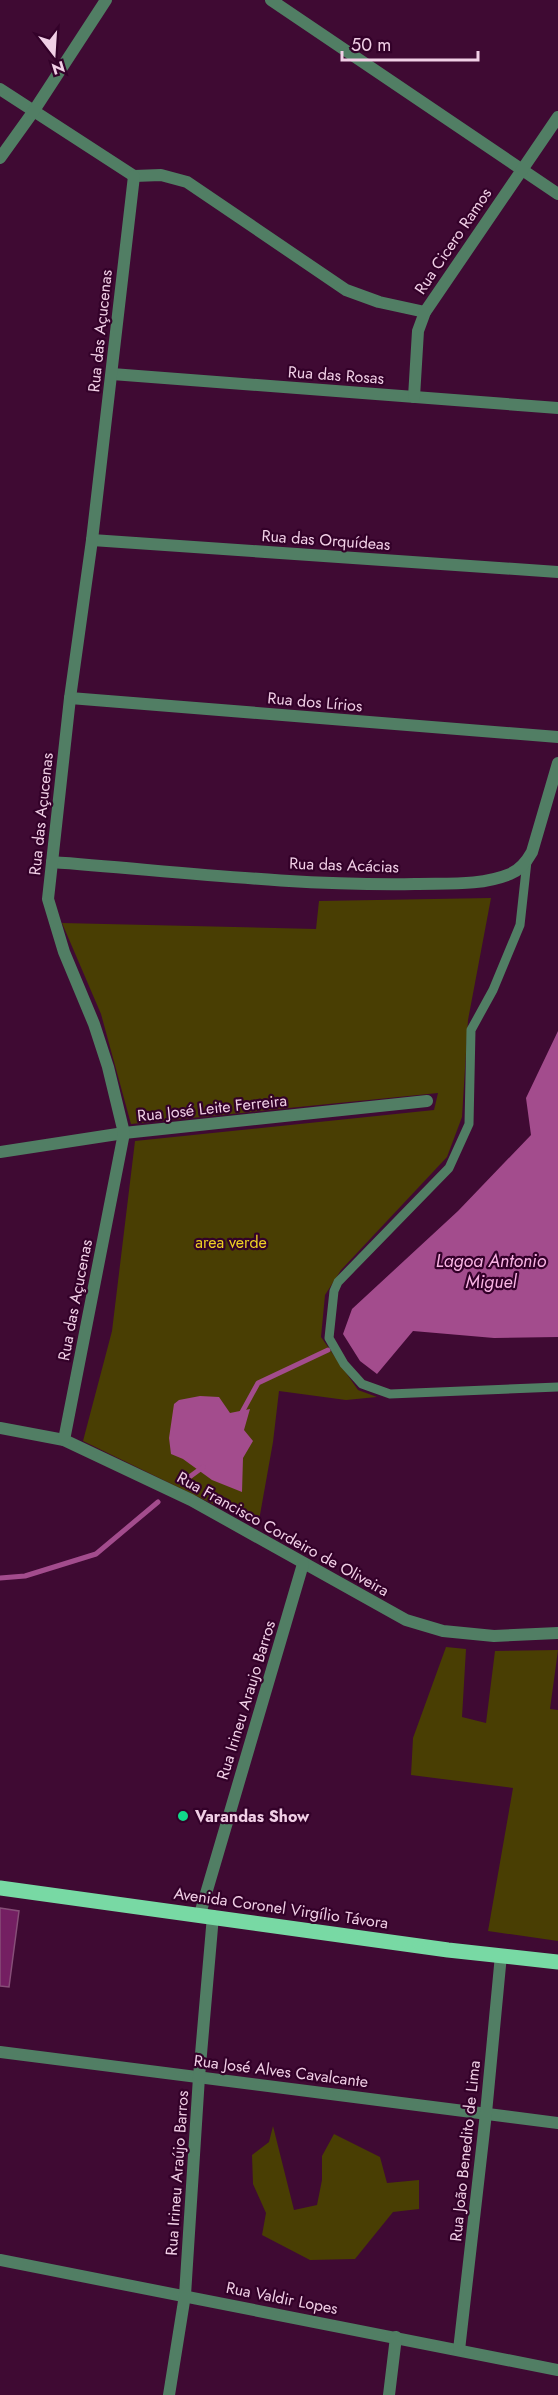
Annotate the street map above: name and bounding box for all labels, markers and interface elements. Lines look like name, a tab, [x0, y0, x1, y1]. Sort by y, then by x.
north arrow	[24, 24, 84, 84]
scale bar	[342, 24, 478, 62]
text: 50 m	[351, 32, 391, 58]
text: N	[49, 55, 68, 81]
street label: Rua Cicero Ramos	[409, 183, 497, 299]
street label: Rua das Açucenas	[82, 269, 118, 393]
street label: Rua das Rosas	[287, 360, 385, 390]
street label: Rua das Orquídeas	[261, 524, 391, 556]
street label: Rua dos Lírios	[267, 686, 363, 718]
street label: Rua das Açucenas	[23, 752, 59, 876]
street label: Rua das Acácias	[289, 852, 399, 878]
street label: Rua José Leite Ferreira	[136, 1089, 288, 1127]
park label: area verde	[195, 1231, 267, 1254]
street label: Rua das Açucenas	[52, 1237, 98, 1363]
water label: Lagoa Antonio Miguel	[436, 1248, 547, 1295]
street label: Rua Francisco Cordeiro de Oliveira	[173, 1466, 393, 1602]
street label: Rua Irineu Araujo Barros	[211, 1618, 281, 1782]
place label: Varandas Show	[194, 1805, 310, 1828]
marker: Varandas Show	[176, 1809, 190, 1823]
street label: Avenida Coronel Virgílio Távora	[172, 1882, 390, 1934]
street label: Rua José Alves Cavalcante	[193, 2049, 369, 2093]
street label: Rua João Benedito de Lima	[444, 2059, 486, 2243]
street label: Rua Irineu Araújo Barros	[160, 2090, 194, 2256]
street label: Rua Valdir Lopes	[224, 2276, 340, 2320]

